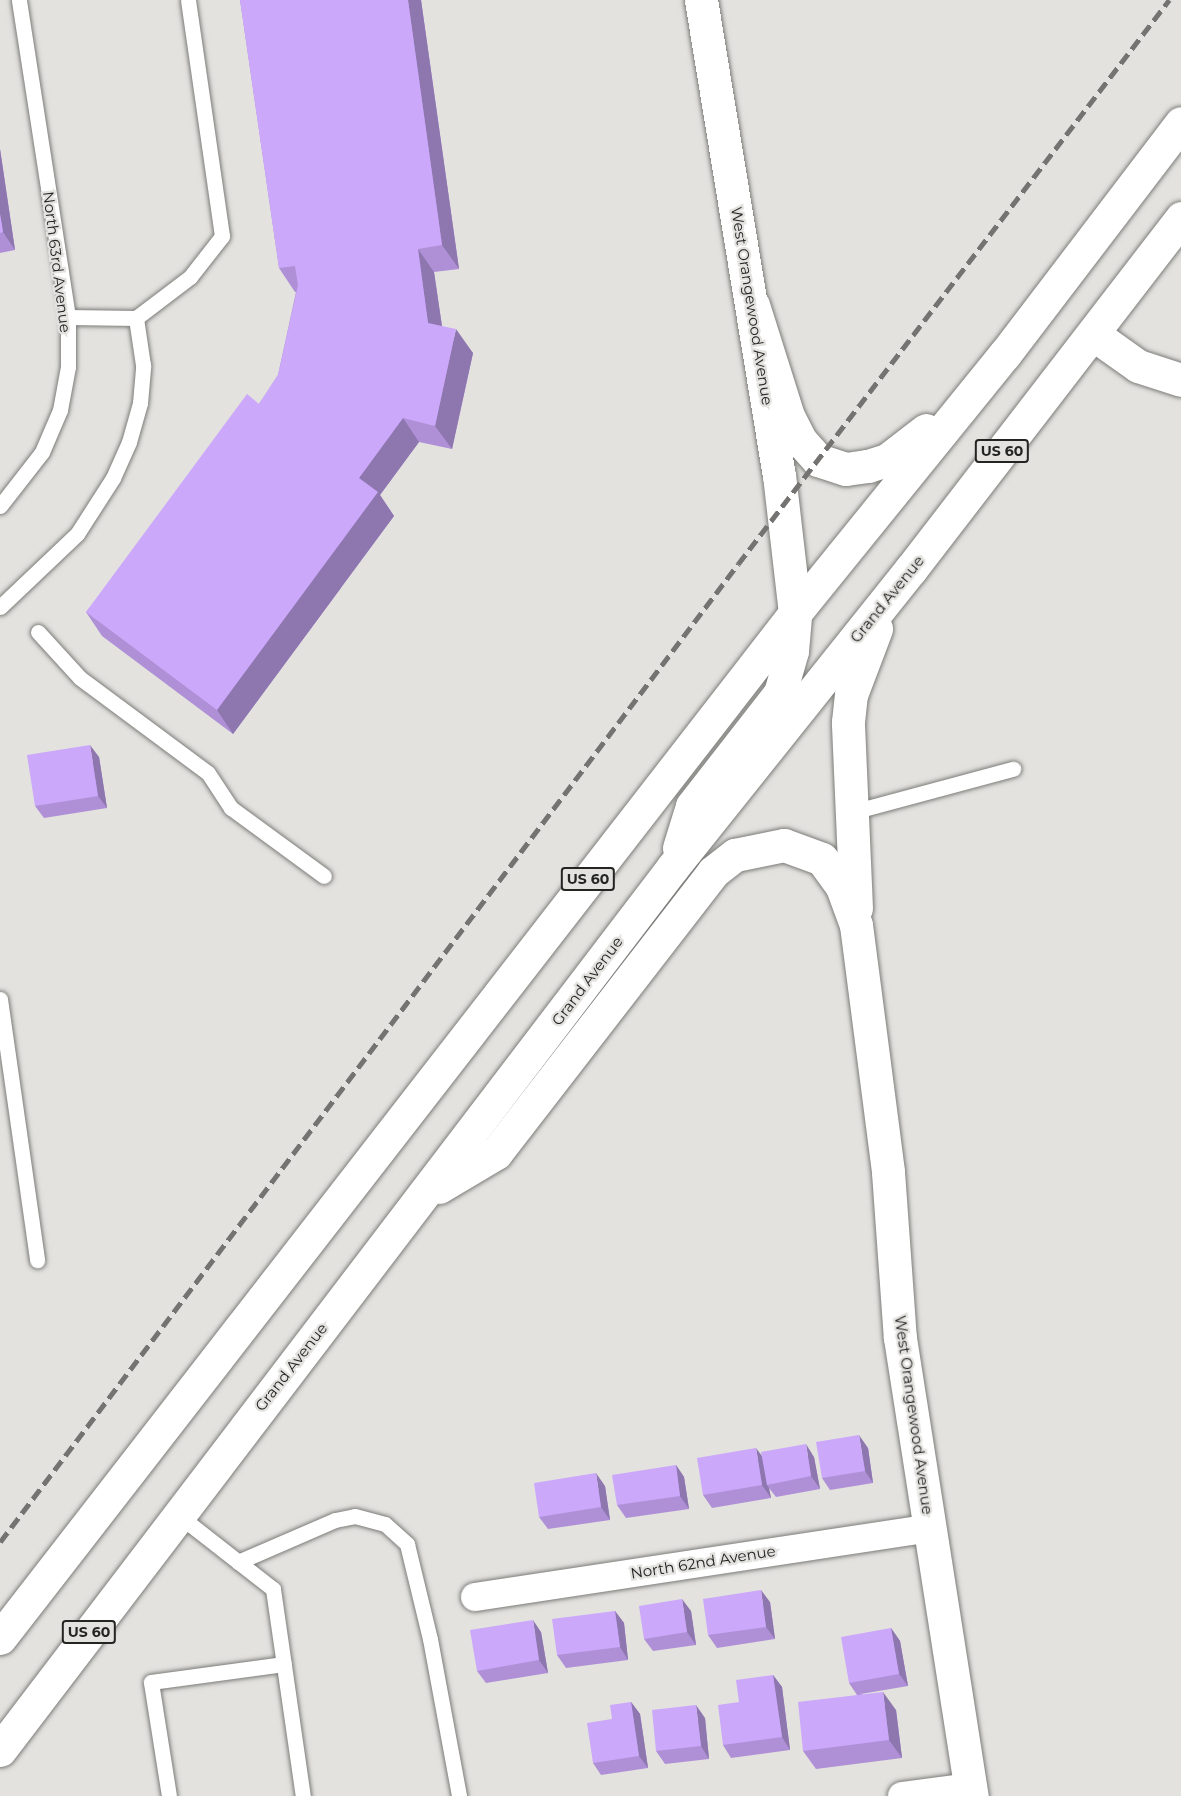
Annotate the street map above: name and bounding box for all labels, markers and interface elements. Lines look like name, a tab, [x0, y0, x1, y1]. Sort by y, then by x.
street label: North 63rd Avenue	[39, 190, 75, 334]
street label: West Orangewood Avenue	[727, 205, 777, 407]
road number: US 60	[974, 440, 1030, 462]
street label: Grand Avenue	[846, 552, 928, 646]
road number: US 60	[560, 868, 616, 890]
street label: Grand Avenue	[548, 933, 626, 1029]
street label: West Orangewood Avenue	[891, 1314, 937, 1516]
street label: Grand Avenue	[251, 1319, 331, 1415]
street label: North 62nd Avenue	[629, 1542, 777, 1582]
road number: US 60	[60, 1621, 118, 1643]

